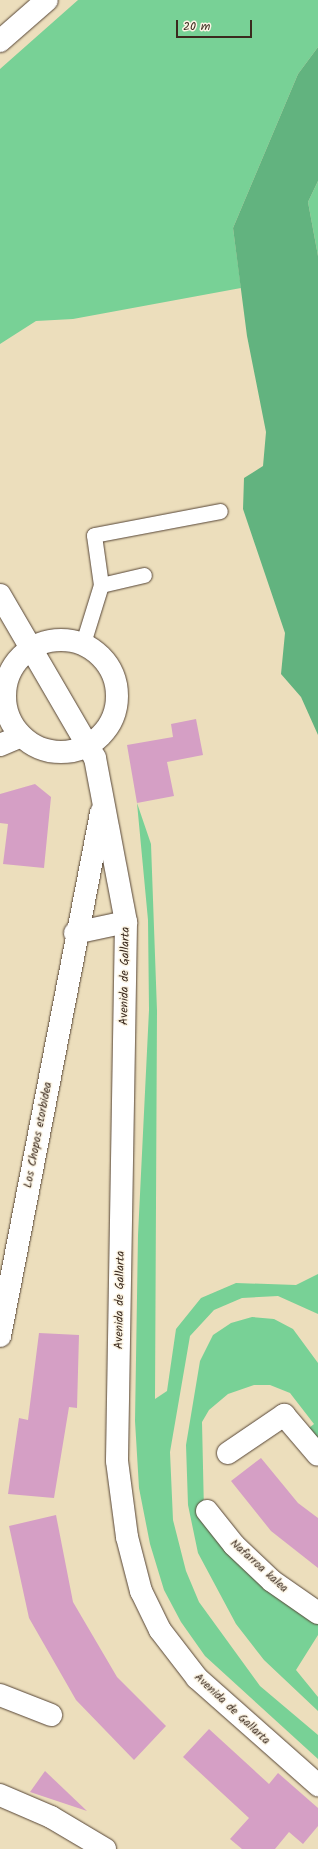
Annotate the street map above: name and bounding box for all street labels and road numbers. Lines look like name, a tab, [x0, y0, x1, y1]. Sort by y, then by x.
street label: Avenida de Gallarta	[117, 927, 133, 1025]
street label: Los Chopos etorbidea	[21, 1081, 55, 1189]
street label: Avenida de Gallarta	[112, 1251, 128, 1349]
street label: Nafarroa kalea	[227, 1536, 291, 1596]
street label: Avenida de Gallarta	[191, 1670, 273, 1748]

